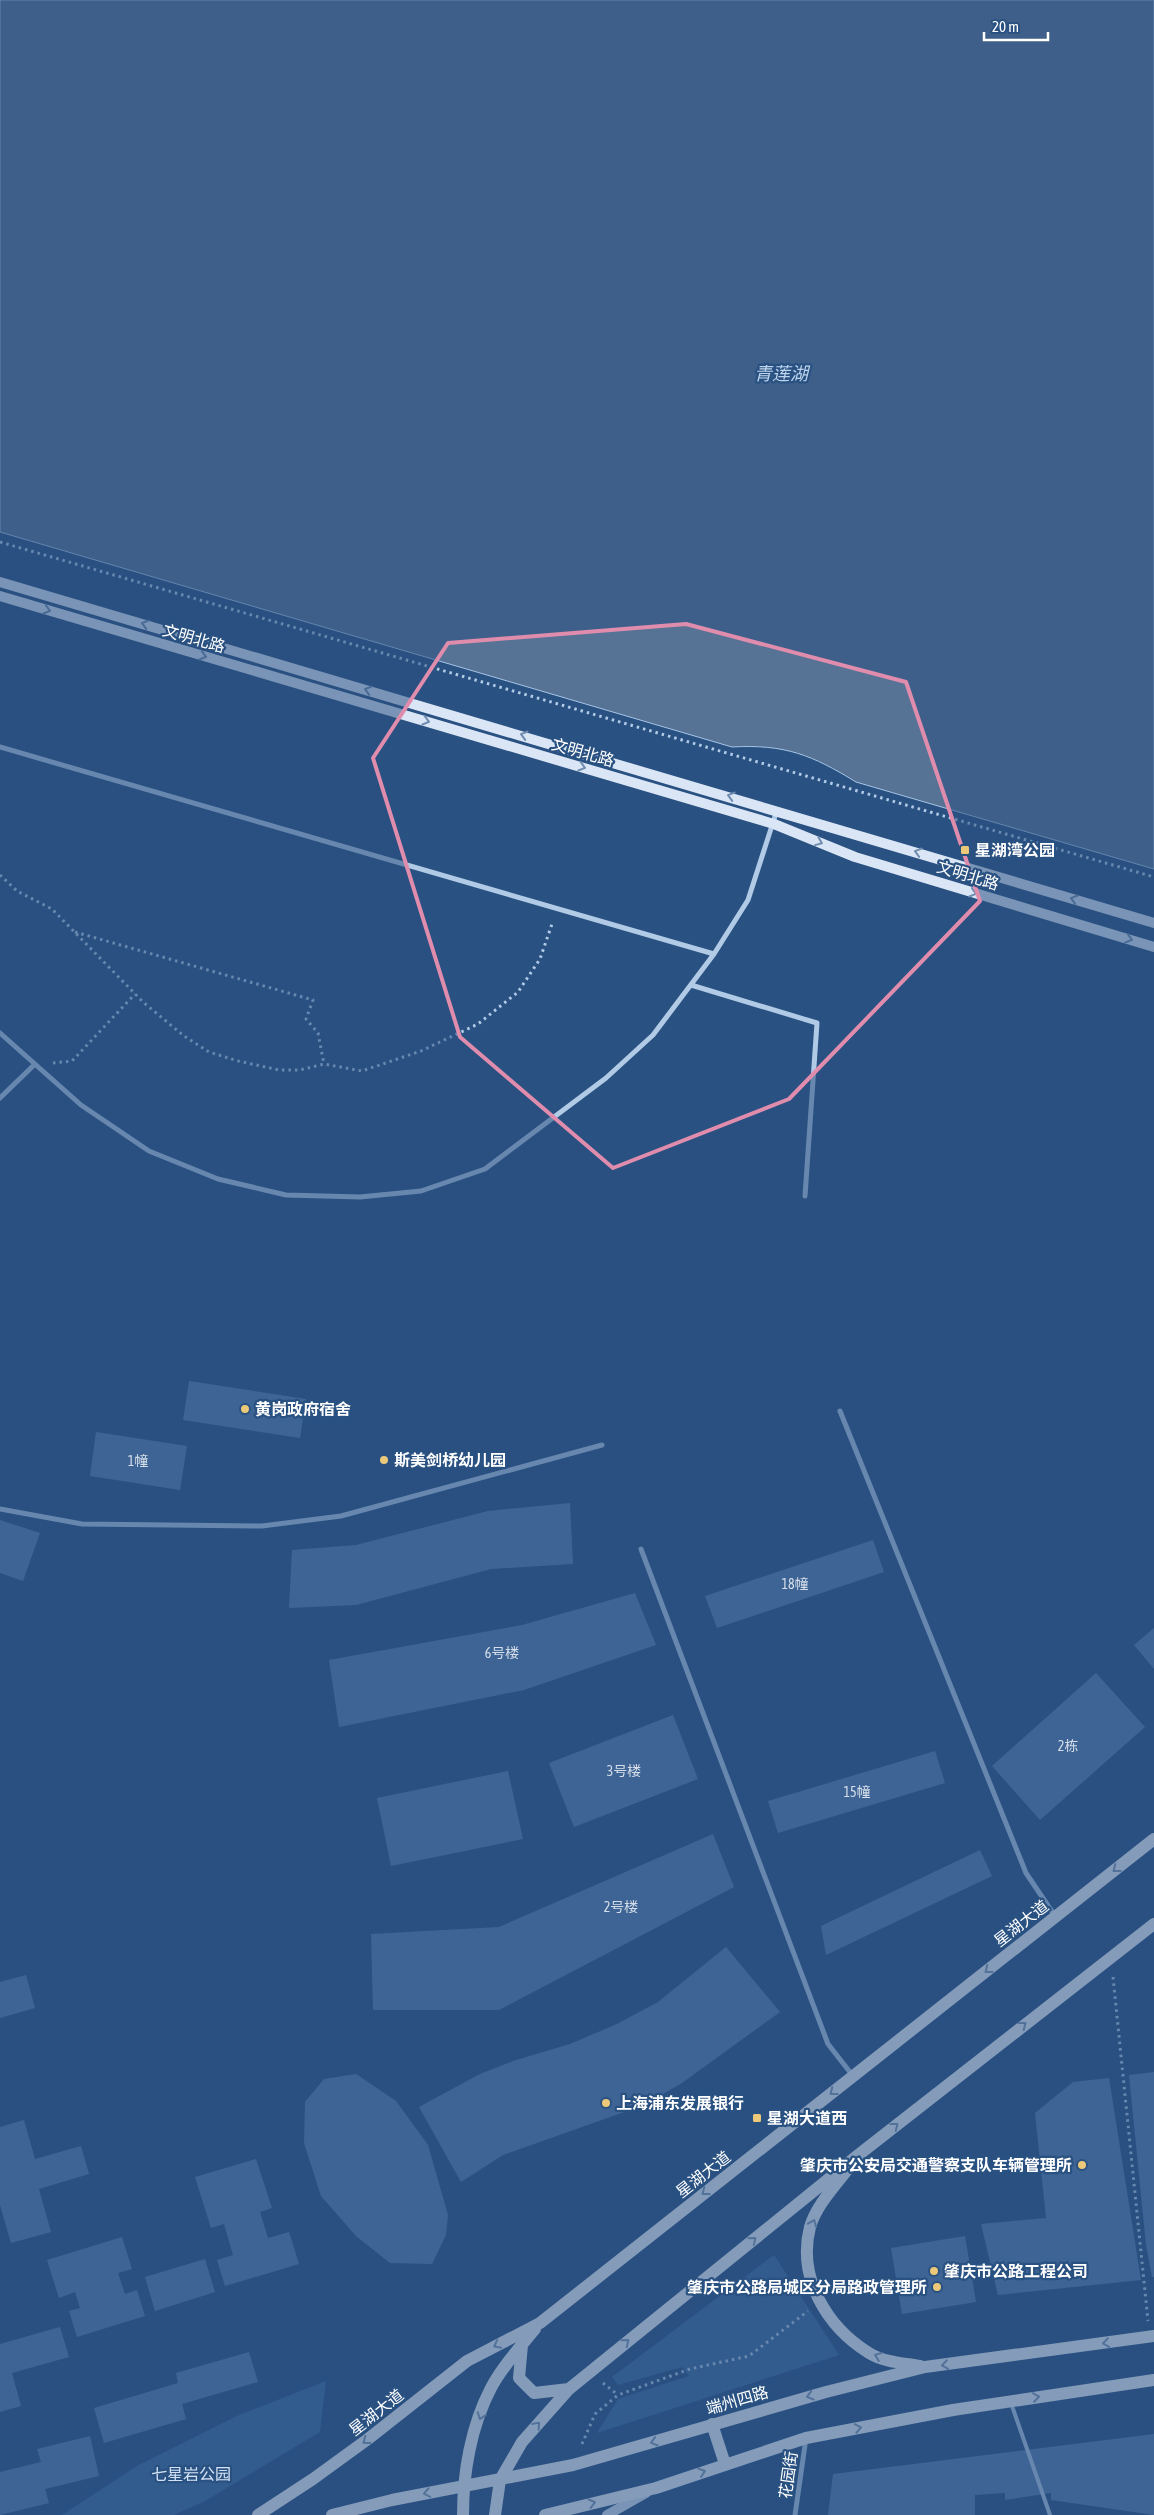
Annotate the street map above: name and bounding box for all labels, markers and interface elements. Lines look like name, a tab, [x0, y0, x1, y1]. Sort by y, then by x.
scale bar	[984, 10, 1048, 42]
text: 20 m	[992, 18, 1019, 35]
water label: 青莲湖	[754, 363, 811, 384]
one-way arrow	[42, 604, 50, 614]
one-way arrow	[142, 620, 150, 630]
street label: 文明北路	[161, 621, 227, 655]
one-way arrow	[198, 650, 206, 660]
one-way arrow	[365, 685, 373, 695]
one-way arrow	[421, 716, 429, 726]
one-way arrow	[521, 731, 529, 741]
street label: 文明北路	[550, 735, 616, 769]
one-way arrow	[577, 762, 585, 772]
one-way arrow	[726, 791, 735, 802]
one-way arrow	[814, 836, 823, 847]
place label: 星湖湾公园	[975, 841, 1055, 859]
marker: 星湖湾公园	[959, 844, 971, 856]
one-way arrow	[915, 848, 923, 858]
street label: 文明北路	[935, 857, 1001, 893]
one-way arrow	[969, 887, 977, 897]
one-way arrow	[1070, 894, 1078, 904]
one-way arrow	[1124, 934, 1133, 944]
place label: 黄岗政府宿舍	[255, 1400, 351, 1418]
marker: 黄岗政府宿舍	[239, 1403, 251, 1415]
place label: 斯美剑桥幼儿园	[394, 1451, 506, 1469]
house number: 1幢	[128, 1453, 148, 1469]
marker: 斯美剑桥幼儿园	[378, 1454, 390, 1466]
house number: 18幢	[781, 1576, 809, 1592]
house number: 6号楼	[485, 1645, 519, 1661]
house number: 2栋	[1058, 1738, 1078, 1754]
house number: 3号楼	[607, 1763, 641, 1779]
house number: 15幢	[843, 1784, 871, 1800]
one-way arrow	[1113, 1863, 1122, 1871]
street label: 星湖大道	[990, 1896, 1052, 1950]
house number: 2号楼	[604, 1899, 638, 1915]
one-way arrow	[985, 1964, 994, 1972]
one-way arrow	[1017, 2023, 1026, 2031]
one-way arrow	[830, 2086, 839, 2094]
place label: 上海浦东发展银行	[616, 2094, 744, 2112]
marker: 上海浦东发展银行	[600, 2097, 612, 2109]
place label: 星湖大道西	[767, 2109, 847, 2127]
marker: 星湖大道西	[751, 2112, 763, 2124]
one-way arrow	[889, 2123, 898, 2131]
street label: 星湖大道	[672, 2147, 734, 2201]
place label: 肇庆市公安局交通警察支队车辆管理所	[800, 2156, 1072, 2174]
marker: 肇庆市公安局交通警察支队车辆管理所	[1076, 2159, 1088, 2171]
one-way arrow	[702, 2187, 711, 2196]
one-way arrow	[807, 2219, 817, 2228]
one-way arrow	[747, 2236, 756, 2245]
place label: 肇庆市公路工程公司	[944, 2262, 1088, 2280]
marker: 肇庆市公路工程公司	[928, 2265, 940, 2277]
place label: 肇庆市公路局城区分局路政管理所	[687, 2278, 927, 2296]
marker: 肇庆市公路局城区分局路政管理所	[931, 2281, 943, 2293]
one-way arrow	[1101, 2337, 1109, 2348]
one-way arrow	[493, 2339, 502, 2349]
one-way arrow	[620, 2339, 629, 2347]
one-way arrow	[874, 2352, 882, 2362]
one-way arrow	[940, 2359, 948, 2370]
street label: 端州四路	[704, 2383, 770, 2417]
street label: 星湖大道	[345, 2385, 407, 2439]
one-way arrow	[806, 2391, 814, 2401]
one-way arrow	[1031, 2393, 1040, 2403]
one-way arrow	[476, 2411, 486, 2419]
one-way arrow	[531, 2422, 540, 2431]
one-way arrow	[854, 2423, 863, 2433]
one-way arrow	[363, 2435, 372, 2443]
one-way arrow	[650, 2436, 658, 2446]
street label: 花园街	[776, 2450, 800, 2500]
park label: 七星岩公园	[151, 2465, 231, 2483]
one-way arrow	[697, 2467, 706, 2477]
one-way arrow	[423, 2488, 432, 2498]
one-way arrow	[588, 2499, 596, 2509]

